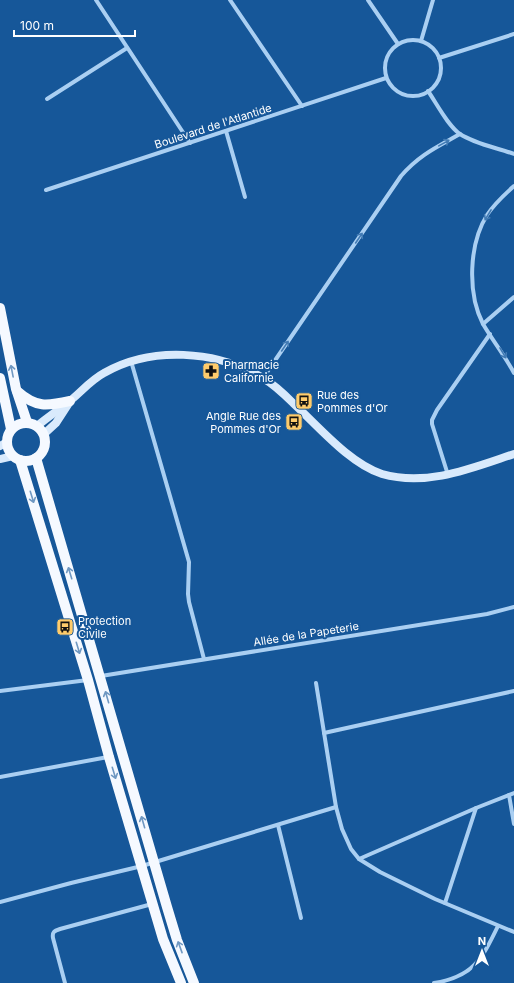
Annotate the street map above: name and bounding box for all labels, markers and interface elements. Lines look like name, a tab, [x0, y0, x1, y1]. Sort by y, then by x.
scale bar	[14, 12, 135, 38]
text: 100 m	[20, 18, 54, 33]
street label: Boulevard de l'Atlantide	[153, 100, 273, 152]
one-way arrow	[438, 139, 450, 147]
one-way arrow	[484, 209, 492, 221]
one-way arrow	[354, 233, 363, 244]
one-way arrow	[281, 341, 289, 352]
one-way arrow	[499, 347, 507, 359]
place label: Pharmacie Californie	[224, 358, 279, 385]
pharmacy icon: Pharmacie Californie	[201, 361, 221, 381]
one-way arrow	[8, 365, 16, 378]
place label: Rue des Pommes d'Or	[317, 388, 388, 415]
bus stop icon: Rue des Pommes d'Or	[294, 391, 314, 411]
place label: Angle Rue des Pommes d'Or	[206, 409, 281, 436]
bus stop icon: Angle Rue des Pommes d'Or	[284, 412, 304, 432]
one-way arrow	[29, 491, 36, 504]
one-way arrow	[66, 566, 73, 579]
place label: Protection Civile	[78, 614, 131, 641]
bus stop icon: Protection Civile	[55, 617, 75, 637]
street label: Allée de la Papeterie	[252, 619, 360, 649]
one-way arrow	[75, 642, 82, 655]
one-way arrow	[103, 691, 110, 704]
one-way arrow	[111, 766, 118, 779]
one-way arrow	[139, 816, 146, 829]
north arrow	[462, 931, 502, 971]
text: N	[478, 934, 486, 948]
one-way arrow	[175, 941, 183, 953]

